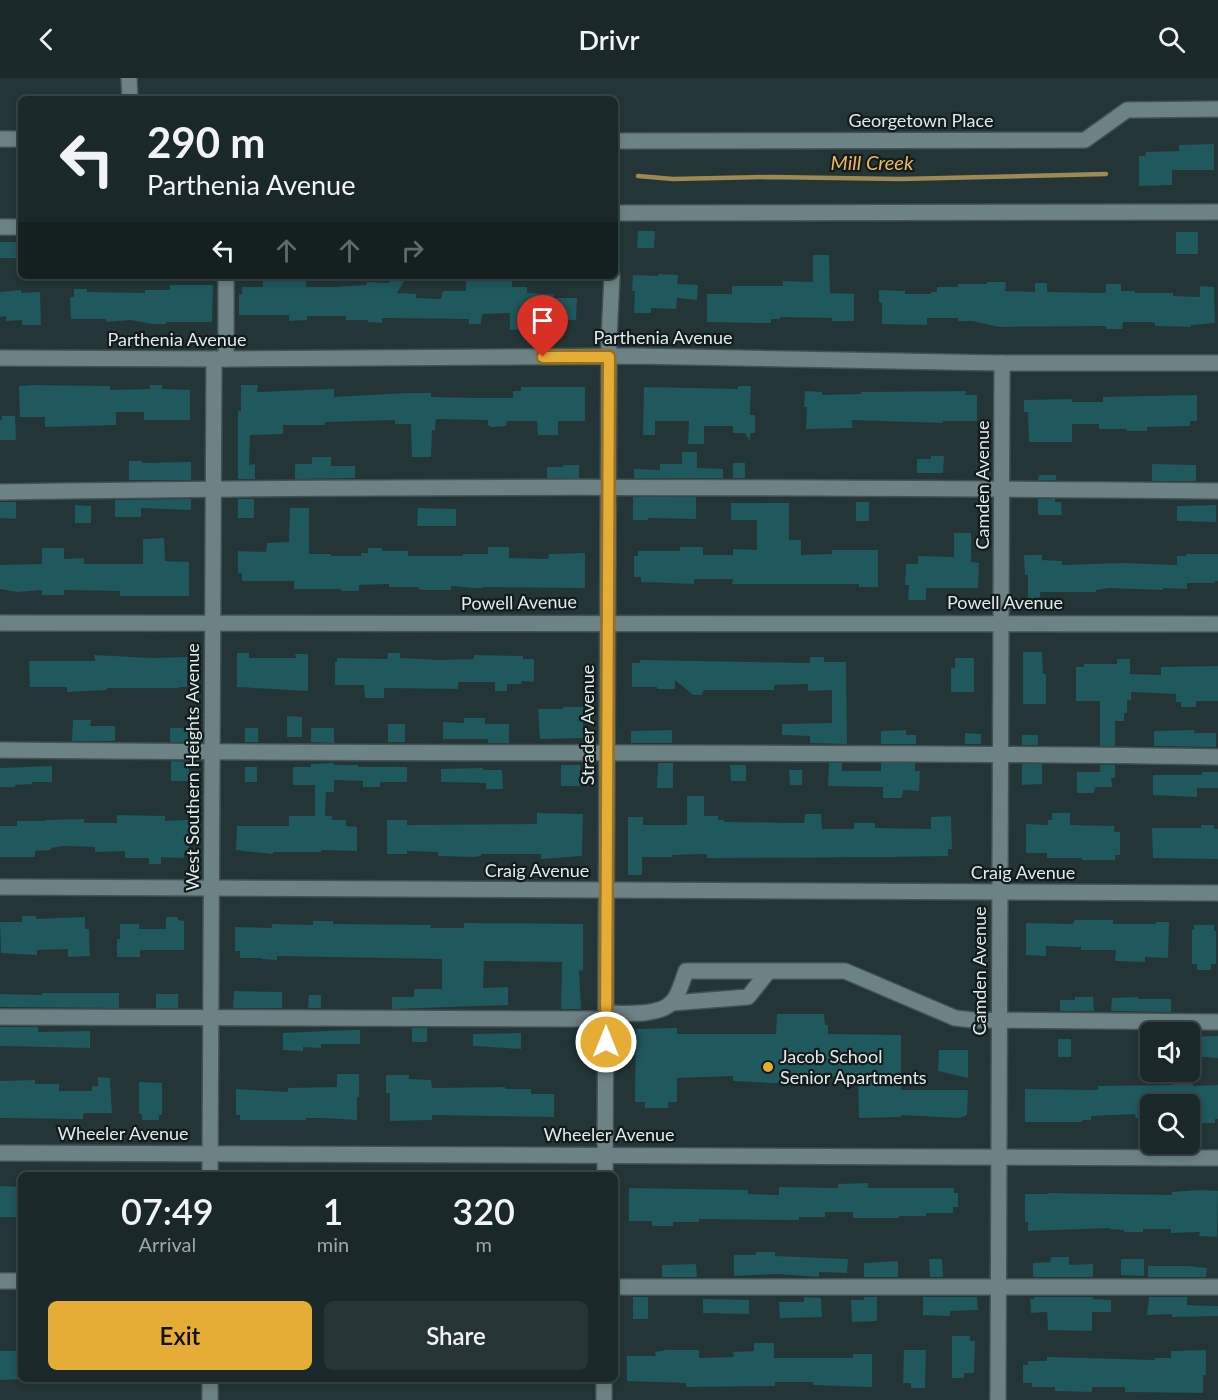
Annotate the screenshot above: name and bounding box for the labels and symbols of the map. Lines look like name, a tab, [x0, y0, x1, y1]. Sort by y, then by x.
street label: Georgetown Place	[849, 109, 993, 131]
water label: Mill Creek	[831, 150, 914, 174]
pin	[517, 295, 568, 357]
street label: Parthenia Avenue	[594, 326, 732, 348]
street label: Parthenia Avenue	[108, 328, 246, 350]
street label: Camden Avenue	[971, 421, 993, 550]
street label: Powell Avenue	[461, 590, 577, 614]
street label: Powell Avenue	[947, 591, 1063, 613]
street label: West Southern Heights Avenue	[181, 643, 203, 891]
street label: Strader Avenue	[576, 665, 598, 785]
street label: Craig Avenue	[485, 859, 589, 881]
street label: Craig Avenue	[971, 861, 1075, 883]
street label: Camden Avenue	[968, 907, 990, 1036]
position arrow	[574, 1010, 638, 1074]
place label: Jacob School Senior Apartments	[780, 1045, 927, 1088]
marker: Jacob School Senior Apartments	[761, 1060, 775, 1074]
street label: Wheeler Avenue	[57, 1122, 189, 1144]
street label: Wheeler Avenue	[543, 1123, 675, 1145]

